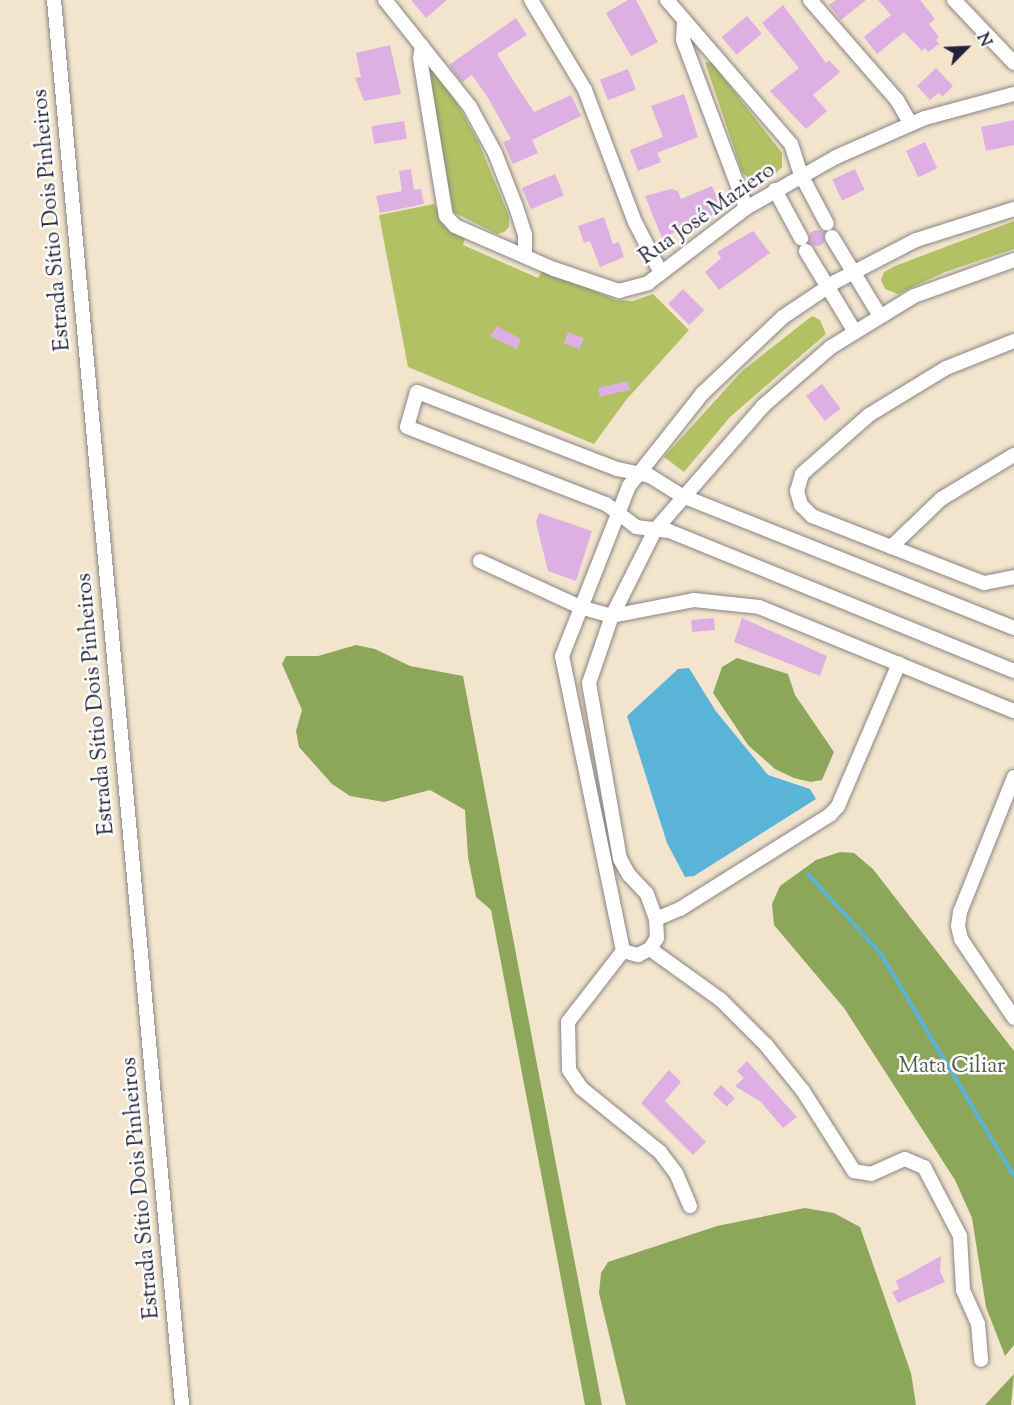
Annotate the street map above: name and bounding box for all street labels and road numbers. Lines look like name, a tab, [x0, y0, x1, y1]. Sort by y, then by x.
street label: Estrada Sítio Dois Pinheiros	[28, 88, 78, 352]
street label: Rua José Maziero	[635, 158, 781, 272]
street label: Estrada Sítio Dois Pinheiros	[72, 572, 122, 836]
street label: Estrada Sítio Dois Pinheiros	[117, 1056, 167, 1320]

